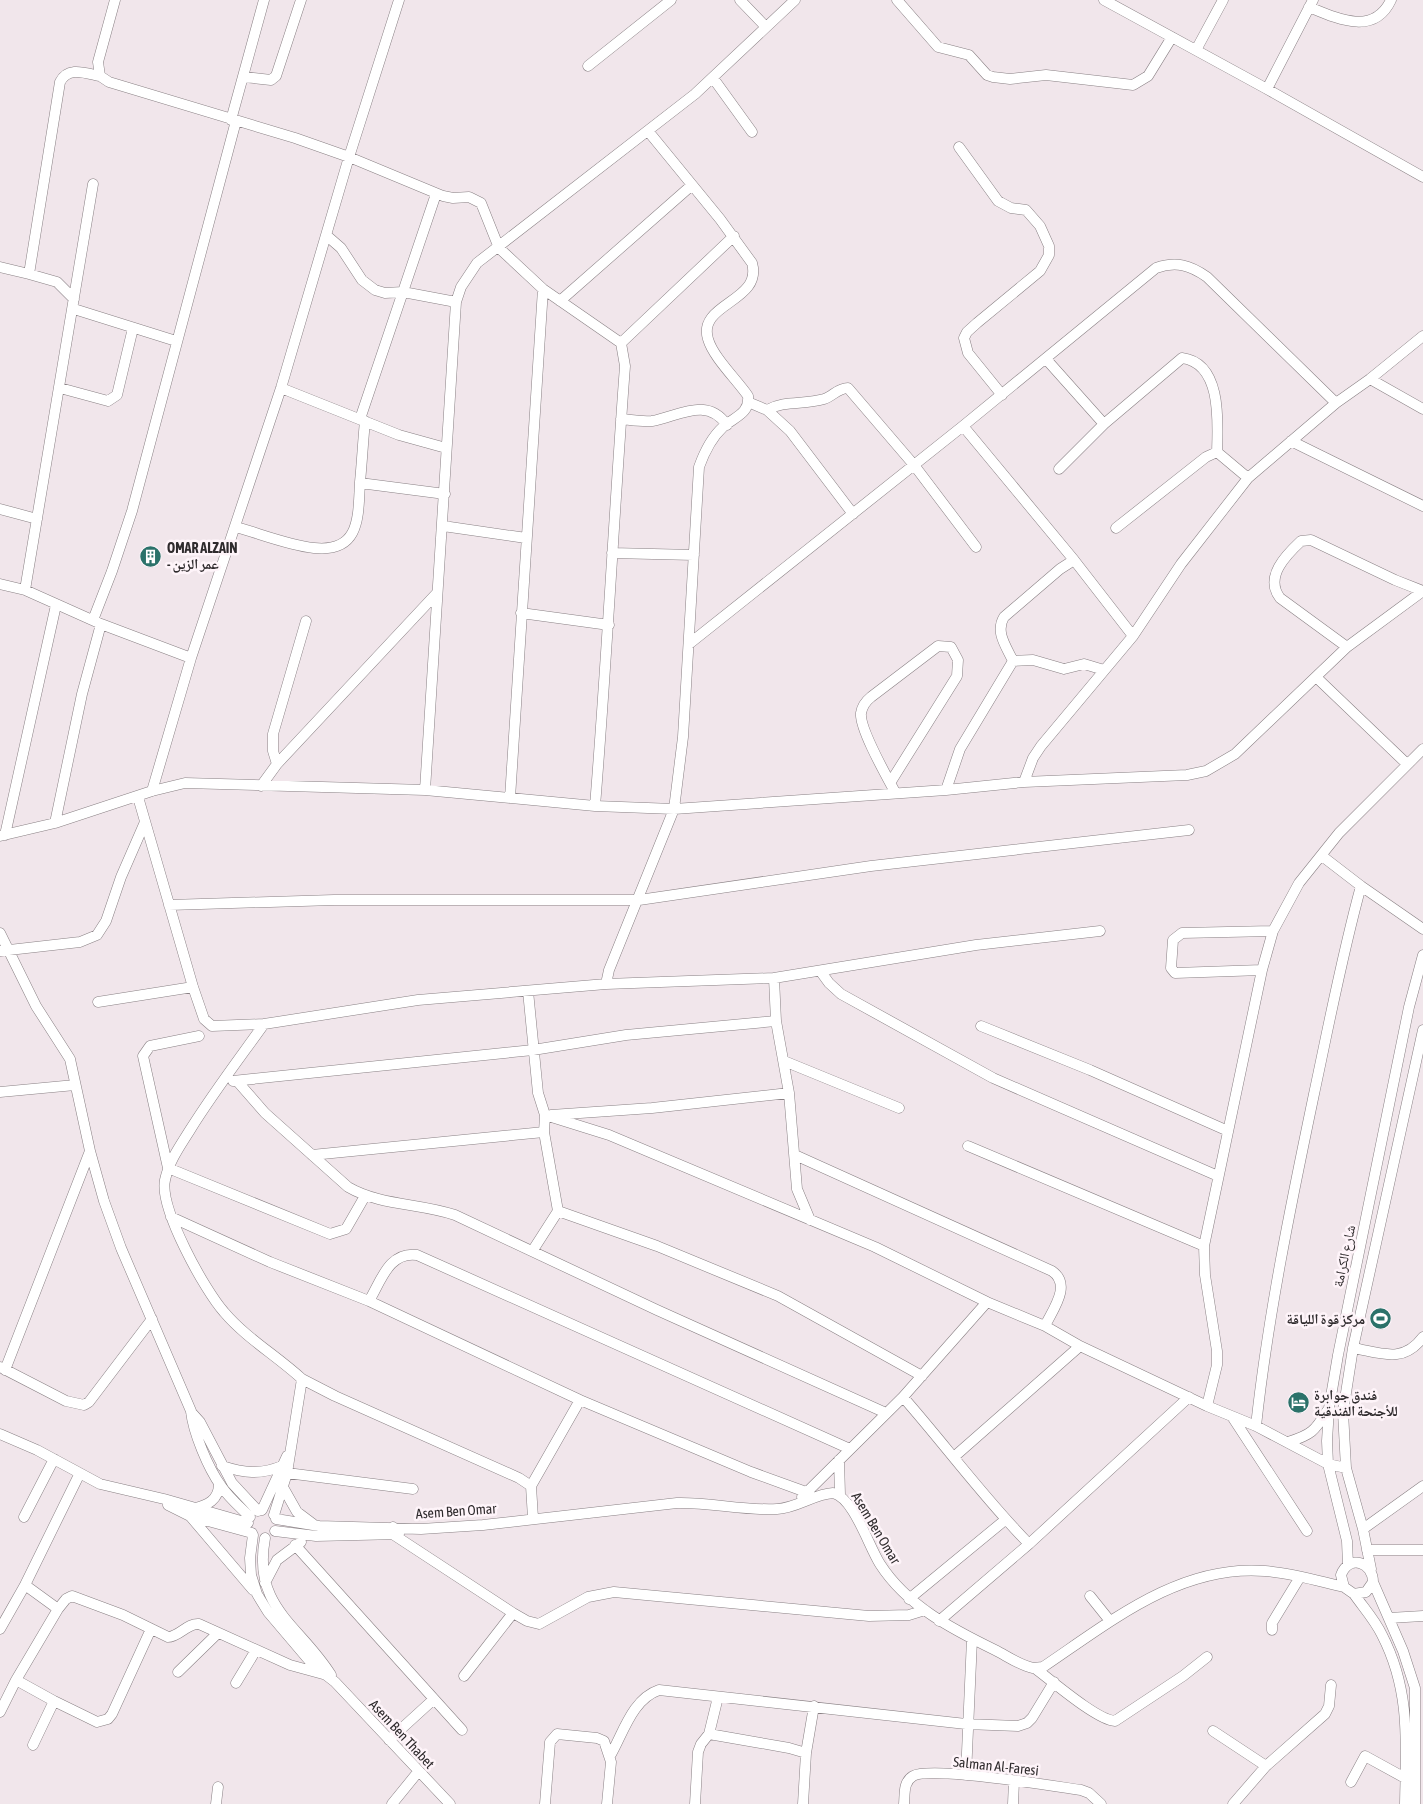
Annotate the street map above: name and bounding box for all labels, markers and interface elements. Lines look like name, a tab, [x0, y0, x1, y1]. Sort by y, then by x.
place label: OMAR ALZAIN - عمر الزين	[167, 540, 238, 573]
building icon: OMAR ALZAIN - عمر الزين	[139, 544, 163, 568]
street label: شارع الكرامة	[1330, 1224, 1360, 1289]
sports icon: مركز قوة اللياقة	[1369, 1307, 1393, 1331]
place label: مركز قوة اللياقة	[1287, 1311, 1365, 1327]
place label: فندق جوابرة للأجنحة الفندقية	[1314, 1387, 1398, 1419]
hotel icon: فندق جوابرة للأجنحة الفندقية	[1286, 1391, 1310, 1415]
street label: Asem Ben Omar	[848, 1489, 904, 1567]
street label: Asem Ben Omar	[415, 1500, 498, 1522]
street label: Asem Ben Thabet	[366, 1696, 438, 1772]
street label: Salman Al-Faresi	[952, 1754, 1040, 1778]

